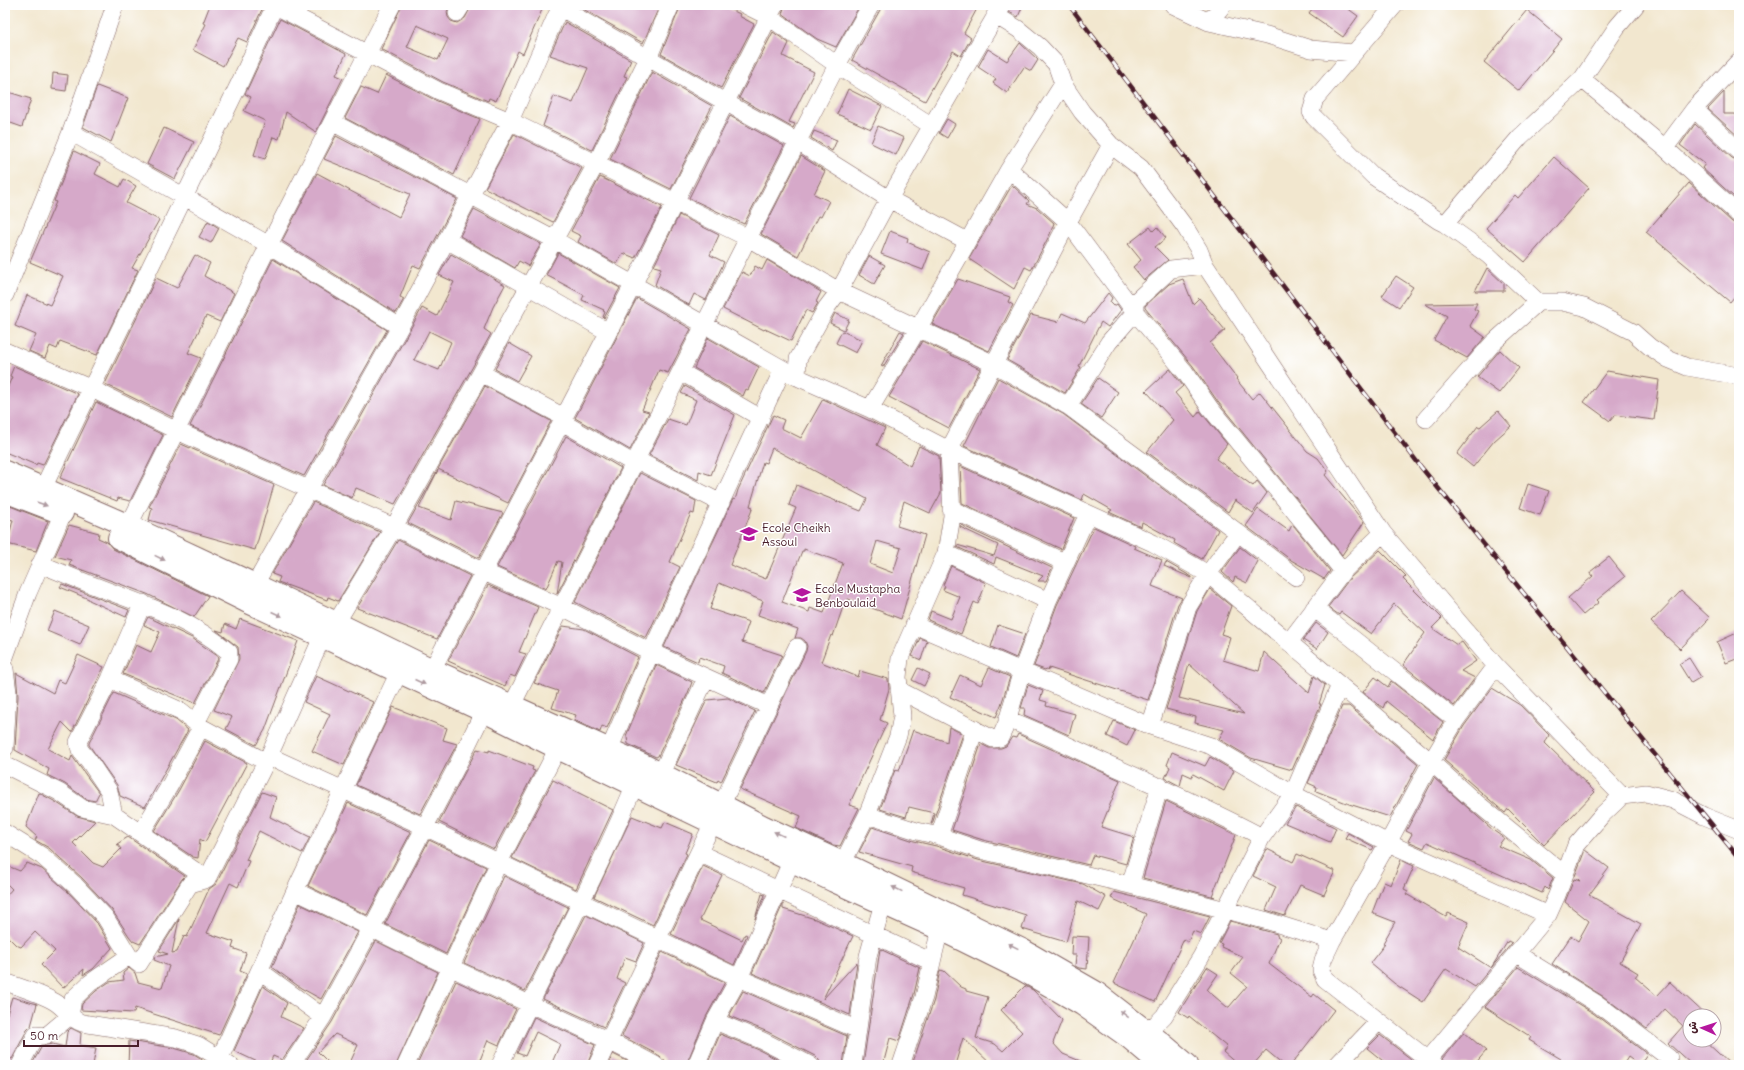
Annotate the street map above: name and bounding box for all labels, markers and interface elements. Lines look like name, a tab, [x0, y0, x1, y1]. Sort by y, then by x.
one-way arrow	[36, 502, 48, 508]
place label: Ecole Cheikh Assoul	[762, 520, 831, 549]
school or university icon: Ecole Cheikh Assoul	[739, 524, 759, 544]
one-way arrow	[154, 555, 166, 561]
place label: Ecole Mustapha Benboulaid	[815, 581, 900, 610]
school or university icon: Ecole Mustapha Benboulaid	[792, 585, 812, 605]
one-way arrow	[272, 612, 284, 618]
one-way arrow	[415, 679, 426, 685]
one-way arrow	[773, 831, 784, 837]
one-way arrow	[891, 886, 902, 892]
one-way arrow	[1008, 943, 1019, 949]
north arrow	[1682, 1008, 1722, 1048]
one-way arrow	[1118, 1010, 1129, 1018]
text: ش	[1685, 1021, 1699, 1034]
scale bar	[24, 1022, 138, 1048]
text: 50 m	[30, 1028, 59, 1043]

